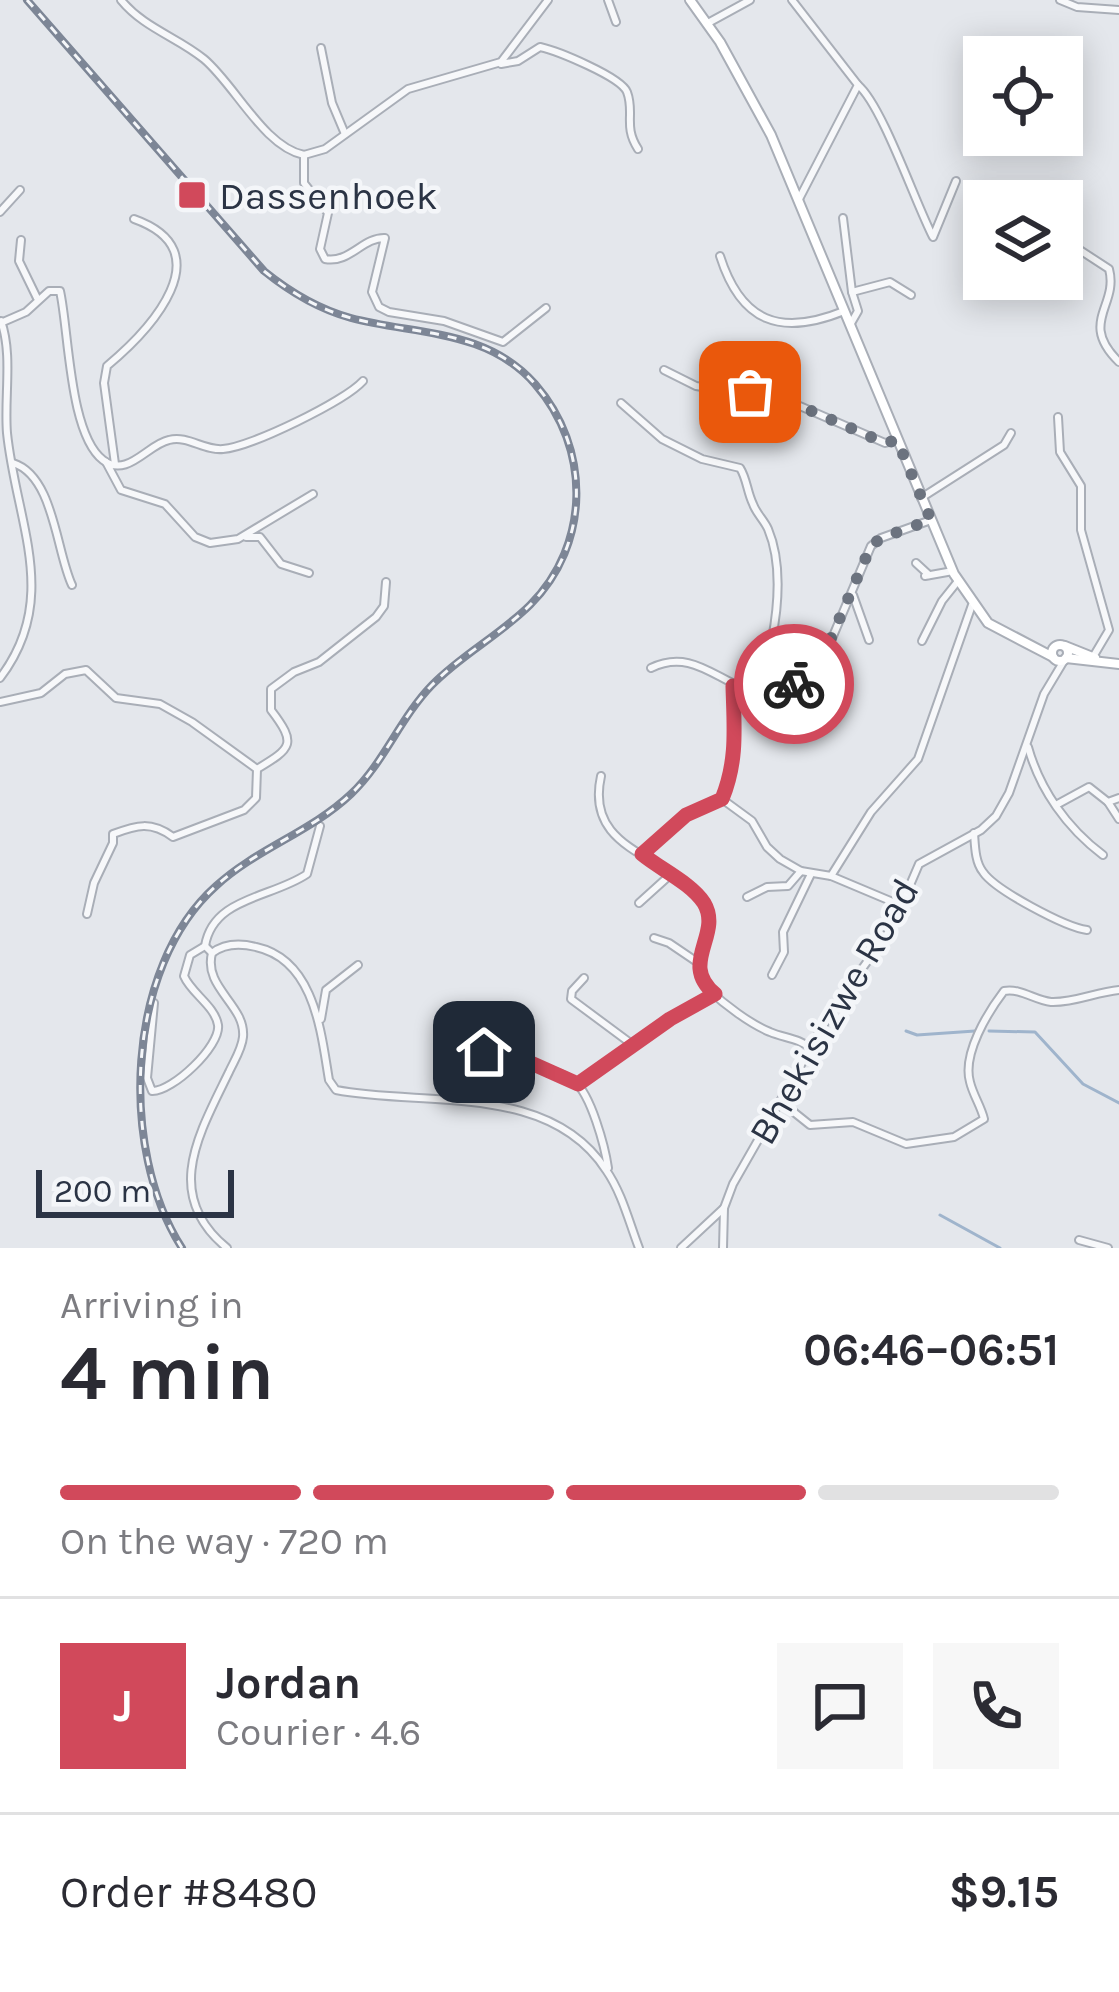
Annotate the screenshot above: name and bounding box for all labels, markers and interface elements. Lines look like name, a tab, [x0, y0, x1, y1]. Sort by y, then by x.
map controls	[963, 36, 1083, 300]
button: locate	[963, 36, 1083, 156]
place label: Dassenhoek	[219, 173, 438, 219]
marker: Dassenhoek	[176, 179, 208, 211]
button: layers	[963, 180, 1083, 300]
pin	[699, 341, 801, 443]
icon: bag	[717, 359, 783, 425]
courier	[734, 624, 854, 744]
icon: bike	[761, 651, 827, 717]
street label: Bhekisizwe Road	[739, 870, 929, 1153]
pin	[433, 1001, 535, 1103]
icon: home	[451, 1019, 517, 1085]
scale bar	[36, 1164, 234, 1217]
text: 200 m	[54, 1172, 151, 1210]
text: Arriving in	[60, 1282, 243, 1328]
text: 06:46–06:51	[803, 1324, 1059, 1376]
text: 4 min	[60, 1327, 274, 1419]
text: On the way · 720 m	[60, 1518, 389, 1564]
button: chat	[777, 1643, 903, 1769]
button: phone	[933, 1643, 1059, 1769]
text: Jordan	[216, 1657, 361, 1709]
text: J	[113, 1680, 133, 1732]
text: Courier · 4.6	[216, 1709, 421, 1755]
text: Order #8480	[60, 1866, 317, 1918]
text: $9.15	[949, 1866, 1059, 1918]

